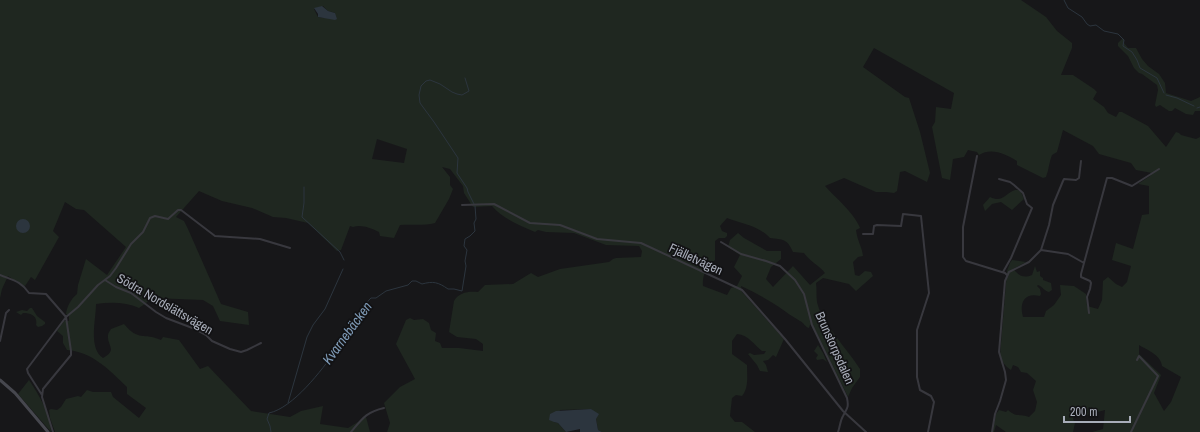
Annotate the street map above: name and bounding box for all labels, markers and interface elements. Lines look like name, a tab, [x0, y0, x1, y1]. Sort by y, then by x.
street label: Fjälletvägen	[666, 239, 726, 279]
street label: Södra Nordslättsvägen	[114, 270, 216, 339]
water label: Kvarnebäcken	[318, 298, 376, 368]
street label: Brunstorpsdalen	[811, 309, 859, 387]
scale bar	[1064, 398, 1130, 424]
text: 200 m	[1070, 404, 1097, 420]

